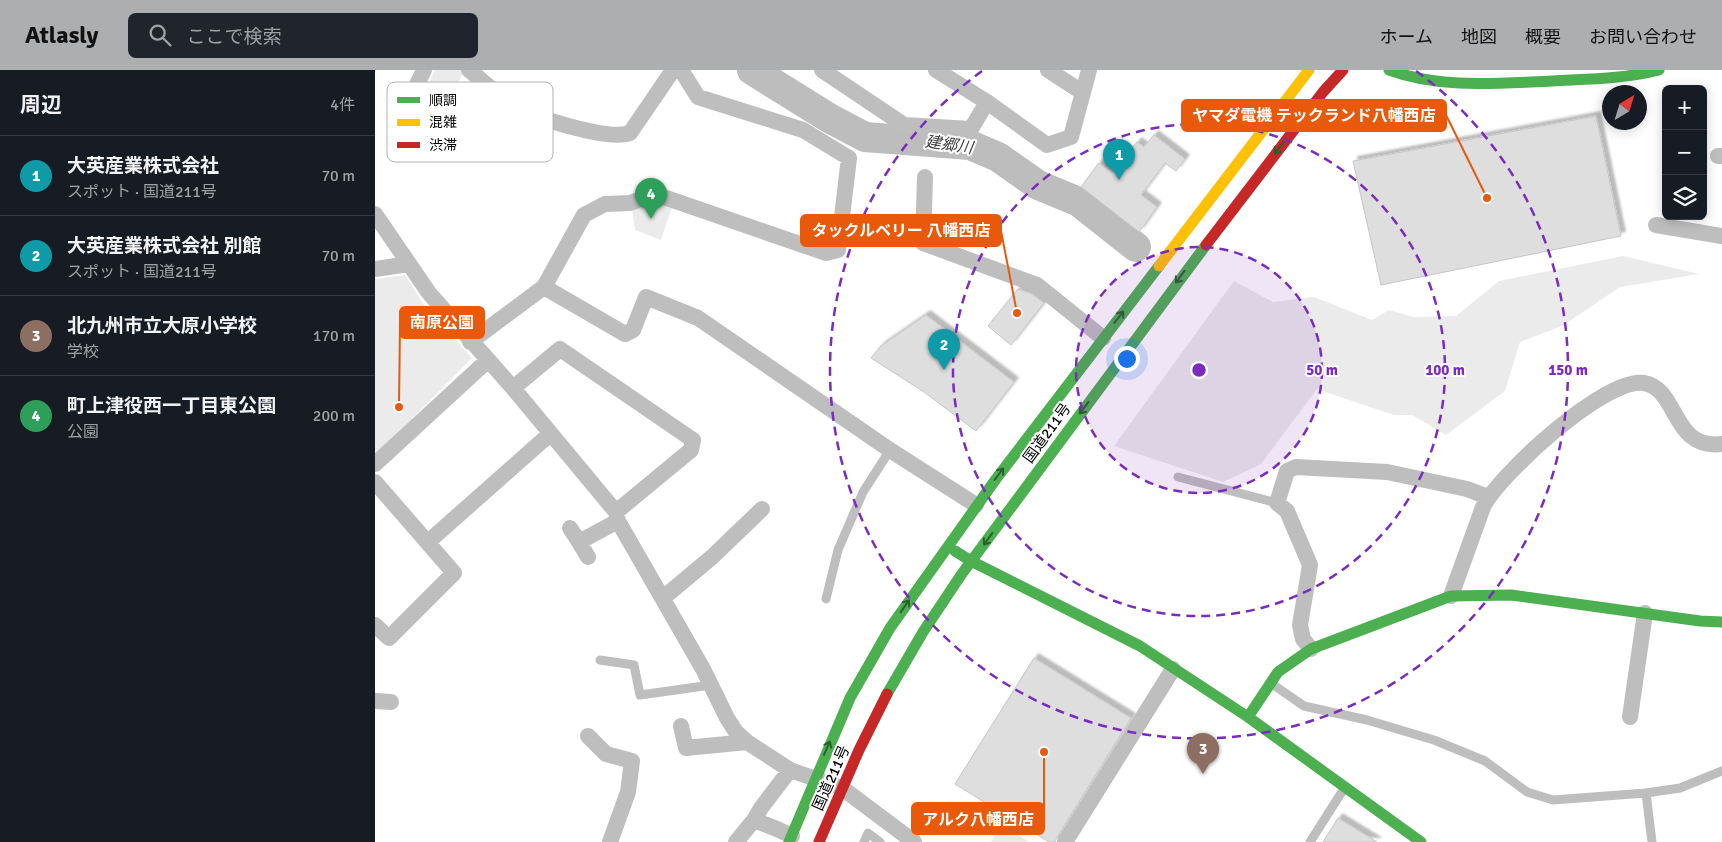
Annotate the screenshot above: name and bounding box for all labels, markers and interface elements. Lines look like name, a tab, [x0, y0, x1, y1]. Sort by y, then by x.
search box	[128, 13, 478, 58]
text: Atlasly	[25, 20, 98, 50]
icon: search	[146, 21, 174, 49]
text: ここで検索	[186, 25, 281, 49]
text: ホーム	[1380, 26, 1433, 48]
text: 地図	[1461, 26, 1497, 48]
text: 概要	[1525, 26, 1561, 48]
text: お問い合わせ	[1589, 26, 1697, 48]
legend	[387, 82, 553, 162]
north arrow	[1602, 85, 1647, 130]
map controls	[1662, 85, 1707, 220]
button: +	[1662, 85, 1707, 130]
text: 周辺	[20, 92, 62, 118]
text: 順調	[429, 92, 457, 109]
text: 4件	[330, 95, 355, 115]
callout: ヤマダ電機 テックランド八幡西店	[1182, 100, 1446, 131]
text: ヤマダ電機 テックランド八幡西店	[1192, 106, 1436, 126]
text: 混雑	[429, 114, 457, 131]
button: −	[1662, 130, 1707, 175]
water label: 建郷川	[924, 132, 976, 159]
text: 渋滞	[429, 137, 457, 154]
pin: 1	[1103, 139, 1135, 180]
one-way arrow	[1274, 141, 1284, 155]
text: 大英産業株式会社	[67, 154, 219, 178]
text: 1	[32, 166, 40, 186]
text: 70 m	[321, 166, 355, 186]
button: layers	[1662, 175, 1707, 220]
pin: 4	[635, 178, 667, 219]
text: スポット · 国道211号	[67, 182, 217, 202]
callout: タックルベリー 八幡西店	[801, 215, 1001, 246]
text: タックルベリー 八幡西店	[811, 221, 991, 241]
text: 大英産業株式会社 別館	[67, 234, 261, 258]
text: 2	[32, 246, 40, 266]
text: 70 m	[321, 246, 355, 266]
text: スポット · 国道211号	[67, 262, 217, 282]
one-way arrow	[1175, 270, 1185, 284]
callout: 南原公園	[400, 307, 484, 338]
one-way arrow	[1114, 311, 1125, 324]
text: 南原公園	[410, 313, 474, 333]
text: 北九州市立大原小学校	[67, 314, 257, 338]
text: 3	[32, 326, 40, 346]
text: 170 m	[313, 326, 355, 346]
pin: 2	[928, 329, 960, 370]
text: 学校	[67, 342, 99, 362]
your location	[1114, 346, 1140, 372]
centre of rings	[1190, 361, 1208, 379]
text: 50 m	[1306, 361, 1338, 379]
text: 100 m	[1425, 361, 1465, 379]
text: 150 m	[1548, 361, 1588, 379]
text: 町上津役西一丁目東公園	[67, 394, 276, 418]
street label: 国道211号	[1019, 400, 1075, 466]
one-way arrow	[1079, 401, 1089, 415]
text: 4	[32, 406, 40, 426]
text: 200 m	[313, 406, 355, 426]
text: 公園	[67, 422, 99, 442]
one-way arrow	[994, 468, 1005, 481]
one-way arrow	[982, 532, 993, 545]
one-way arrow	[900, 599, 910, 613]
pin: 3	[1187, 733, 1219, 774]
one-way arrow	[823, 741, 833, 756]
street label: 国道211号	[809, 743, 853, 813]
callout: アルク八幡西店	[912, 803, 1044, 834]
text: アルク八幡西店	[922, 810, 1034, 830]

